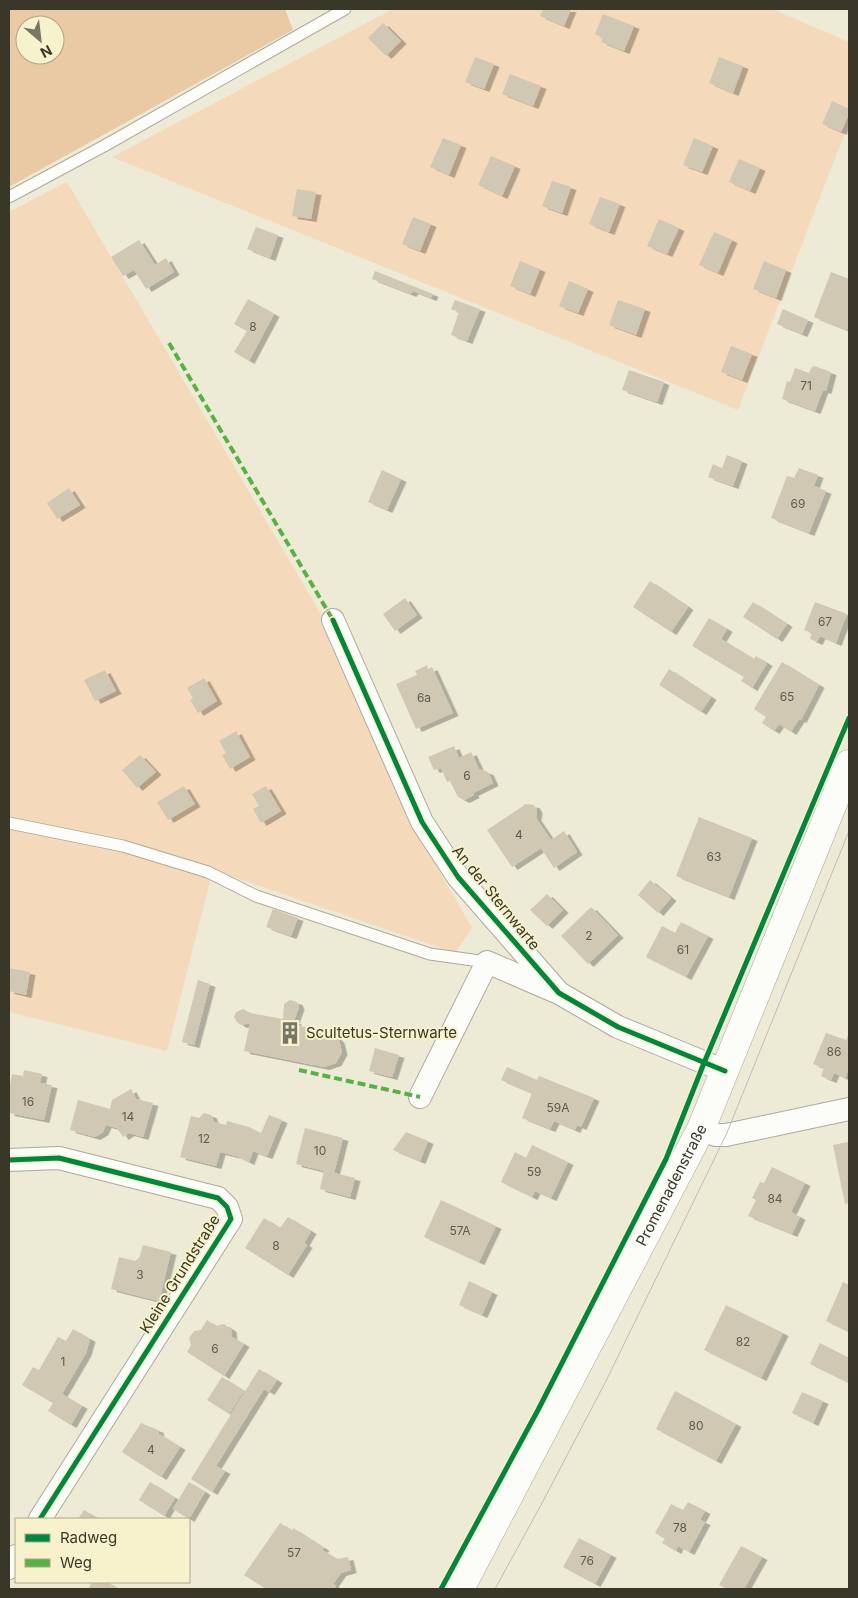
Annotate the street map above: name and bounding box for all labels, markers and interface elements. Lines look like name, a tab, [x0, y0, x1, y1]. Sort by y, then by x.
north arrow	[15, 15, 65, 65]
text: N	[38, 42, 55, 62]
house number: 8	[249, 319, 257, 334]
house number: 71	[800, 378, 812, 393]
house number: 69	[791, 496, 805, 511]
house number: 67	[818, 614, 832, 629]
house number: 65	[780, 689, 794, 704]
house number: 6a	[417, 690, 431, 705]
house number: 6	[463, 768, 471, 783]
house number: 4	[515, 827, 523, 842]
street label: An der Sternwarte	[448, 842, 544, 954]
house number: 63	[707, 849, 721, 864]
house number: 2	[585, 928, 593, 943]
house number: 61	[677, 942, 689, 957]
building icon: Scultetus-Sternwarte	[277, 1020, 303, 1046]
place label: Scultetus-Sternwarte	[306, 1023, 457, 1042]
house number: 86	[827, 1044, 841, 1059]
house number: 16	[22, 1094, 34, 1109]
house number: 59A	[546, 1100, 570, 1115]
house number: 14	[122, 1109, 135, 1124]
street label: Promenadenstraße	[631, 1121, 711, 1249]
house number: 12	[198, 1131, 210, 1146]
house number: 10	[314, 1143, 326, 1158]
house number: 59	[527, 1164, 541, 1179]
house number: 84	[767, 1191, 783, 1206]
street label: Kleine Grundstraße	[135, 1211, 224, 1337]
house number: 57A	[449, 1223, 471, 1238]
house number: 8	[272, 1238, 280, 1253]
house number: 3	[136, 1267, 144, 1282]
house number: 82	[736, 1334, 750, 1349]
house number: 6	[211, 1341, 219, 1356]
house number: 1	[61, 1354, 65, 1369]
house number: 80	[689, 1418, 704, 1433]
house number: 4	[147, 1442, 155, 1457]
legend	[15, 1518, 190, 1583]
house number: 78	[673, 1520, 687, 1535]
text: Radweg	[60, 1528, 117, 1547]
house number: 57	[287, 1545, 301, 1560]
text: Weg	[60, 1553, 92, 1572]
house number: 76	[580, 1553, 594, 1568]

